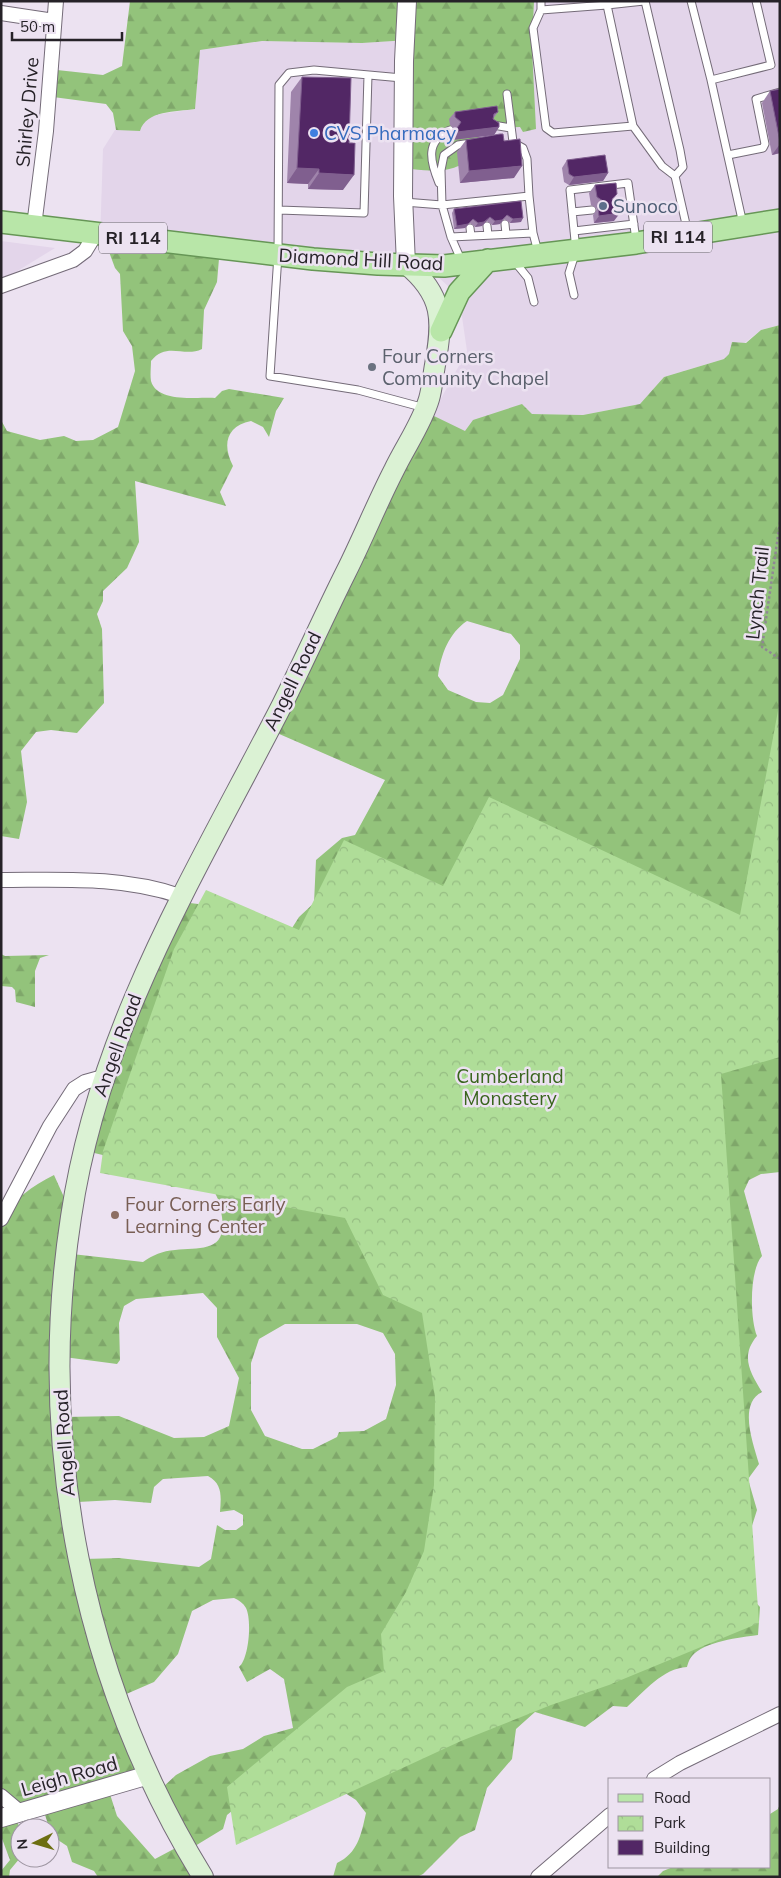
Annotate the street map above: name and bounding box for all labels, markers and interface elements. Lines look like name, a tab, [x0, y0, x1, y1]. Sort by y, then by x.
scale bar	[12, 10, 122, 42]
text: 50 m	[20, 17, 55, 36]
street label: Shirley Drive	[10, 56, 44, 168]
place label: CVS Pharmacy	[324, 121, 456, 145]
marker: CVS Pharmacy	[308, 127, 320, 139]
place label: Sunoco	[613, 194, 678, 218]
marker: Sunoco	[597, 200, 609, 212]
road number: RI 114	[99, 222, 167, 254]
road number: RI 114	[644, 222, 712, 252]
street label: Diamond Hill Road	[278, 243, 444, 275]
place label: Four Corners Community Chapel	[382, 344, 549, 390]
marker: Four Corners Community Chapel	[366, 361, 378, 373]
street label: Lynch Trail	[740, 545, 774, 641]
street label: Angell Road	[258, 627, 326, 735]
street label: Angell Road	[87, 990, 147, 1100]
park label: Cumberland Monastery	[456, 1064, 564, 1110]
place label: Four Corners Early Learning Center	[125, 1192, 286, 1238]
marker: Four Corners Early Learning Center	[109, 1209, 121, 1221]
street label: Angell Road	[48, 1389, 80, 1497]
street label: Leigh Road	[18, 1751, 120, 1801]
legend	[608, 1778, 771, 1868]
text: Road	[654, 1788, 691, 1807]
text: Park	[654, 1813, 686, 1832]
north arrow	[10, 1818, 60, 1868]
text: N	[13, 1838, 31, 1850]
text: Building	[654, 1838, 710, 1857]

